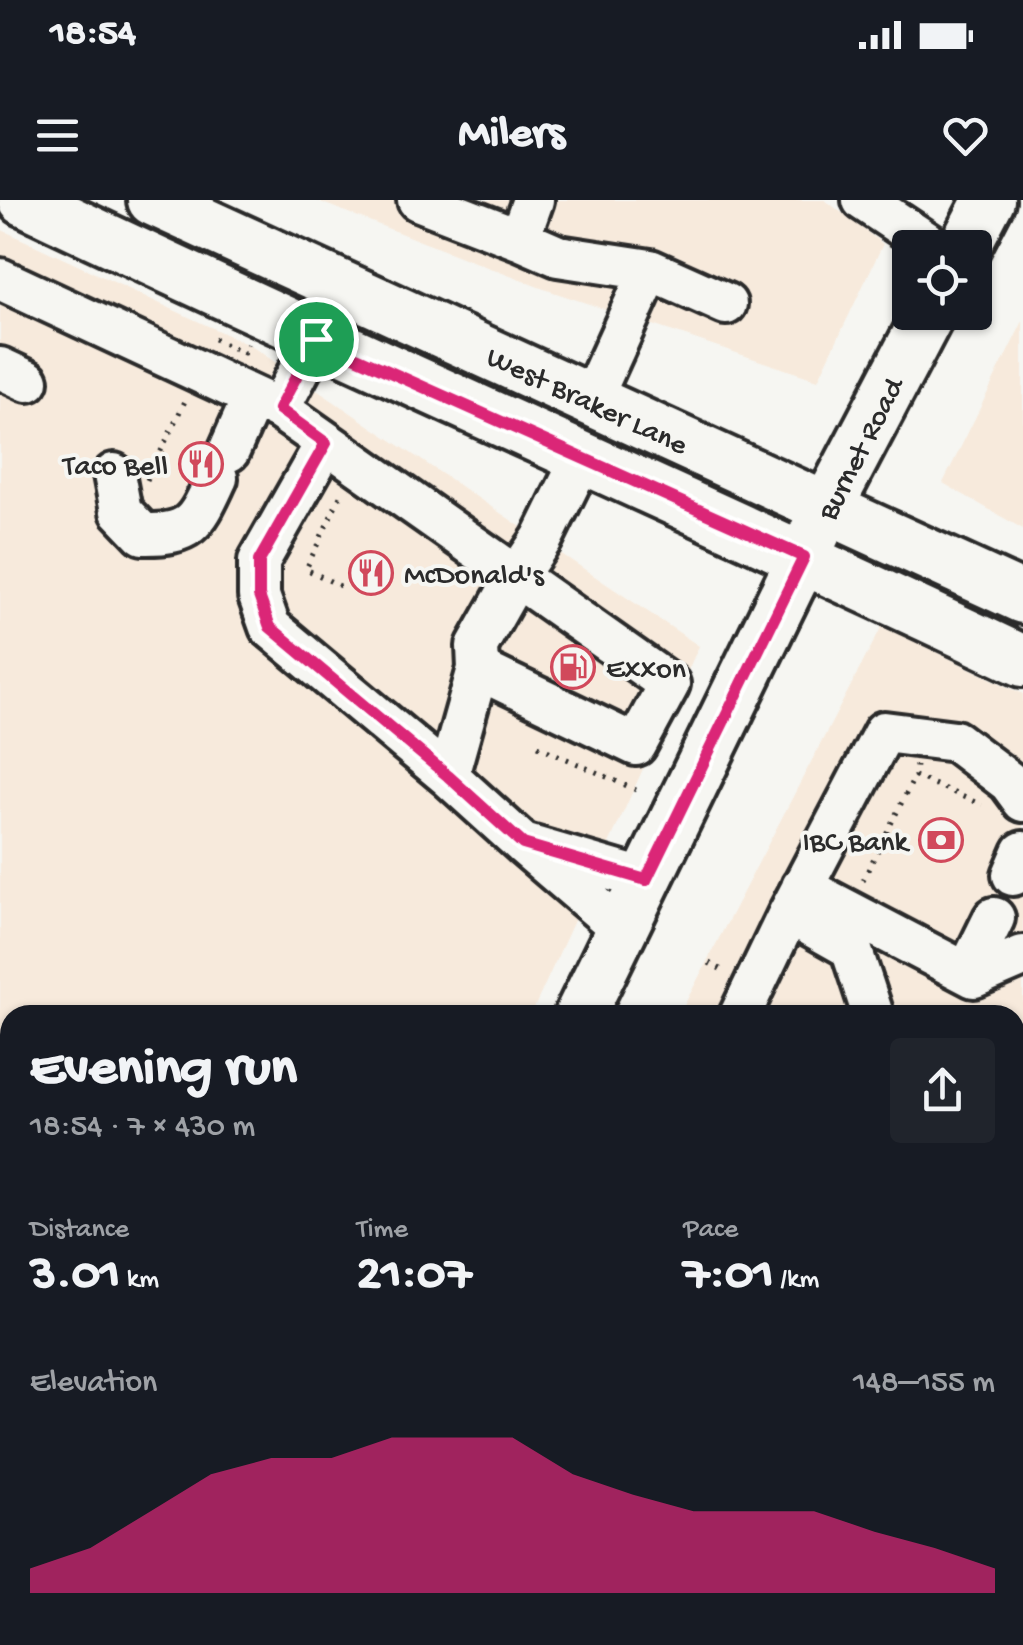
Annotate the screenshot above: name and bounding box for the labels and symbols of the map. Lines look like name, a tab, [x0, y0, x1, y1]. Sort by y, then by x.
pin	[274, 297, 359, 382]
street label: West Braker Lane	[480, 341, 693, 465]
street label: Burnet Road	[812, 371, 915, 528]
restaurant icon: Taco Bell	[178, 441, 224, 487]
place label: Taco Bell	[61, 451, 168, 486]
restaurant icon: McDonald's	[348, 550, 394, 596]
place label: McDonald's	[404, 560, 545, 595]
fuel station icon: Exxon	[550, 644, 596, 690]
place label: Exxon	[606, 654, 686, 689]
bank icon: IBC Bank	[918, 817, 964, 863]
place label: IBC Bank	[802, 827, 911, 862]

